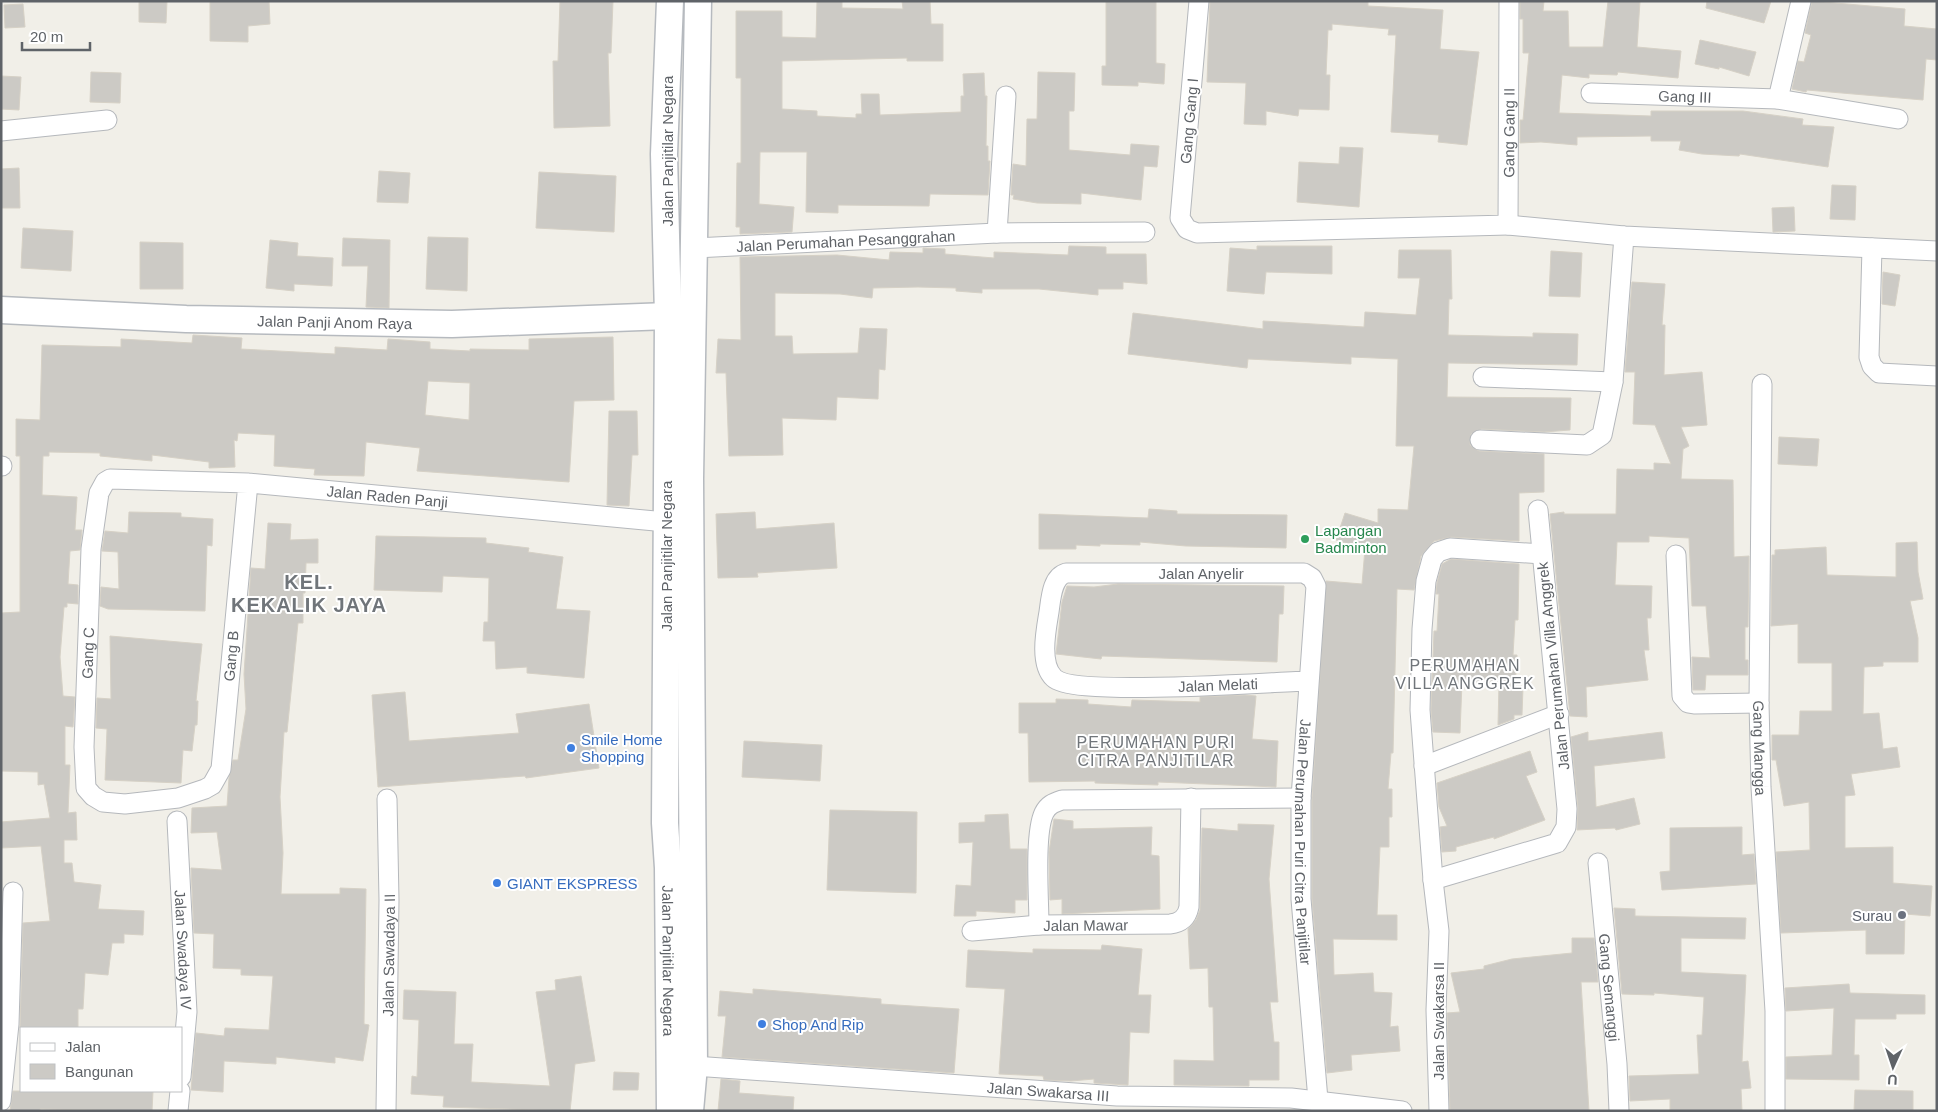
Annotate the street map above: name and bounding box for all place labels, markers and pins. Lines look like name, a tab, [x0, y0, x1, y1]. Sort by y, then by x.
place label: Lapangan Badminton	[1315, 522, 1387, 556]
marker: Lapangan Badminton	[1299, 533, 1311, 545]
place label: Smile Home Shopping	[581, 731, 663, 765]
marker: Smile Home Shopping	[565, 742, 577, 754]
place label: GIANT EKSPRESS	[507, 875, 638, 892]
marker: GIANT EKSPRESS	[491, 877, 503, 889]
place label: Surau	[1852, 907, 1892, 924]
marker: Surau	[1896, 909, 1908, 921]
place label: Shop And Rip	[772, 1016, 864, 1033]
marker: Shop And Rip	[756, 1018, 768, 1030]

